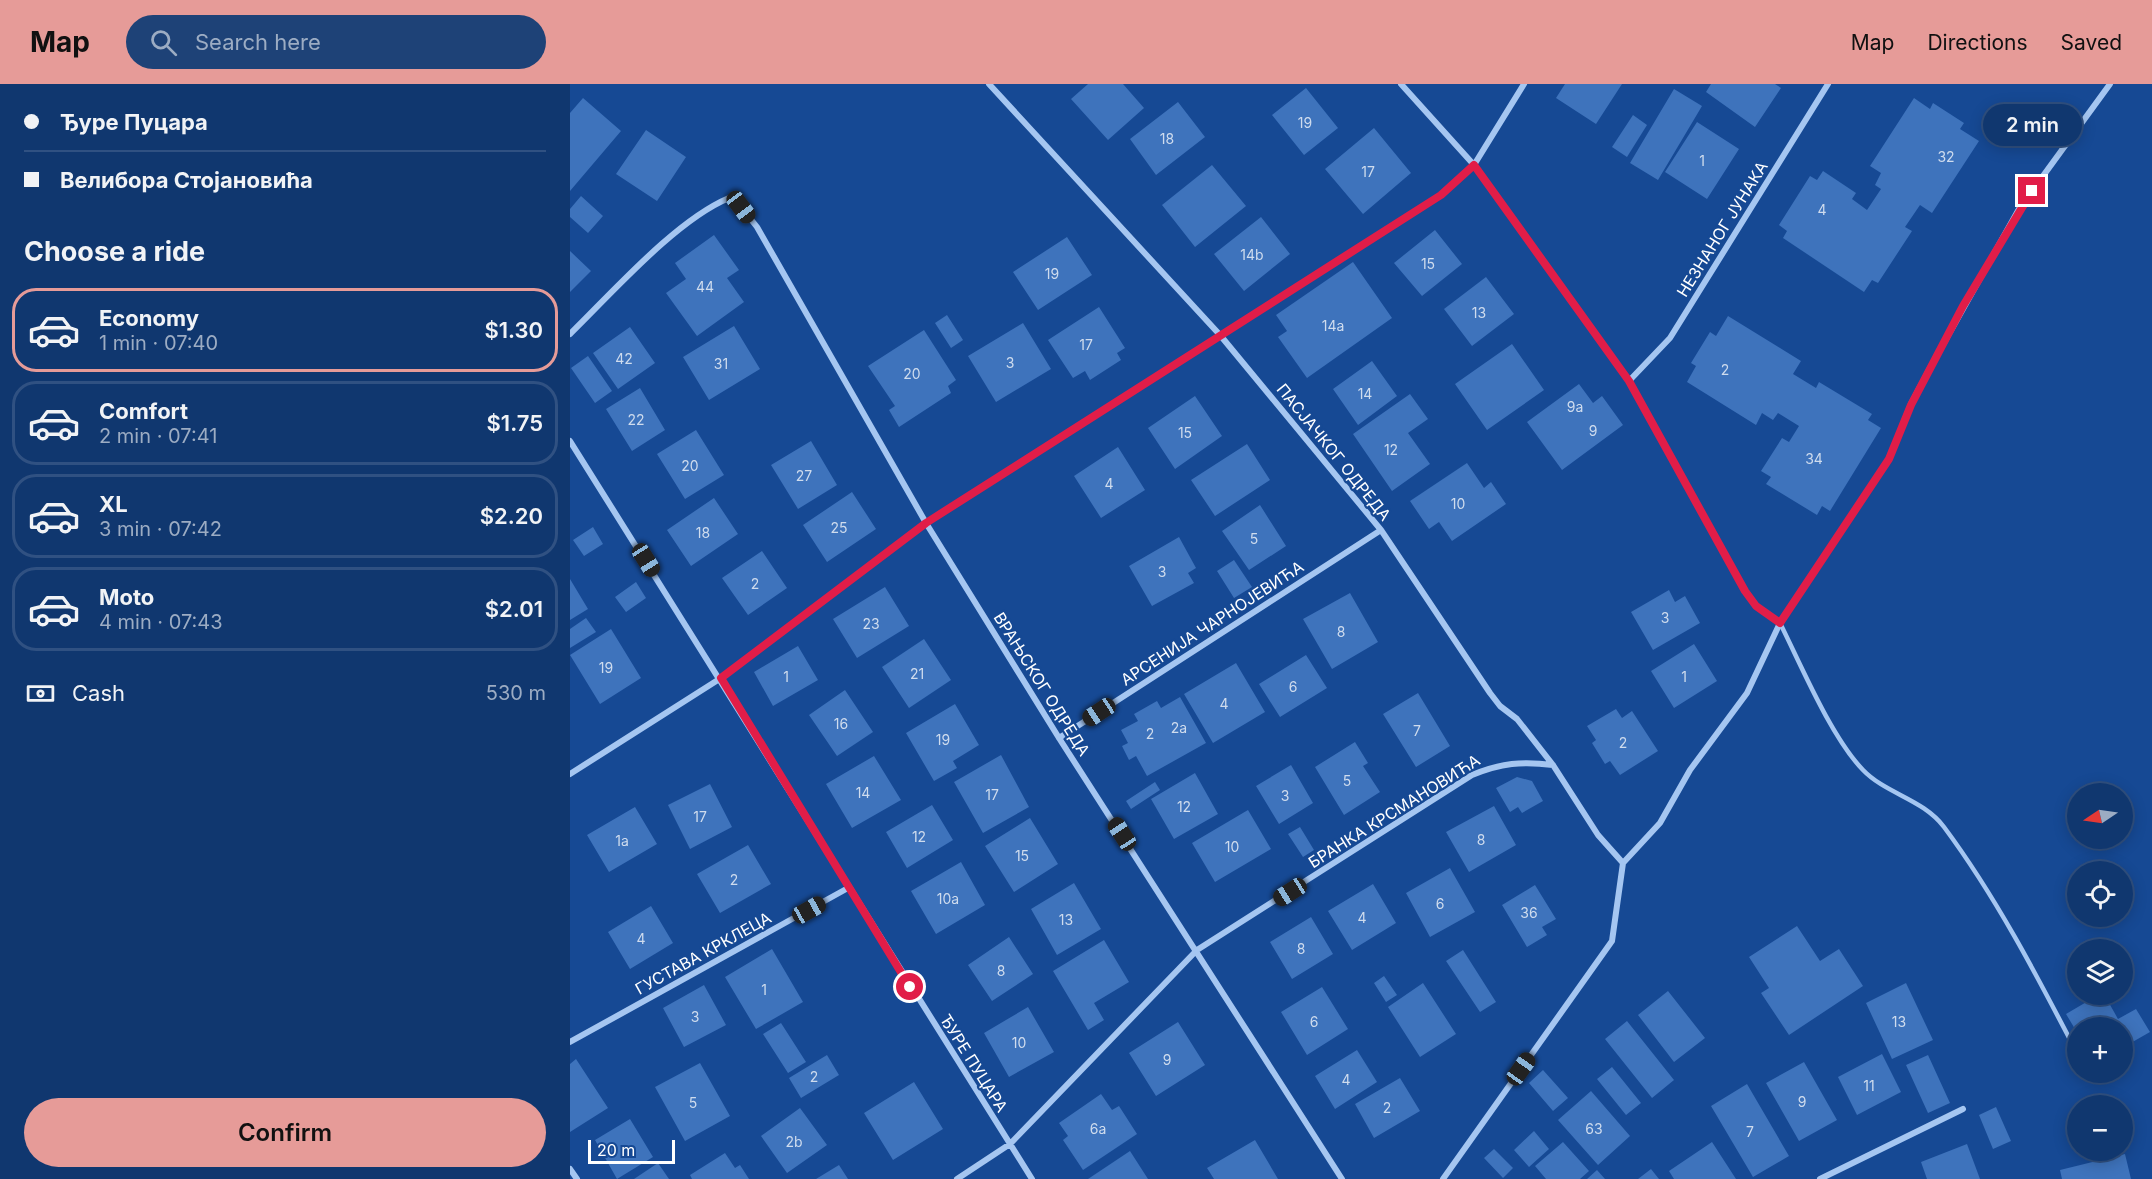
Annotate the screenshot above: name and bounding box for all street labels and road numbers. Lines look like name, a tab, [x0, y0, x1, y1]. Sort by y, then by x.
street label: НЕЗНАНОГ ЈУНАКА	[1672, 158, 1772, 300]
street label: ПАСЈАЧКОГ ОДРЕДА	[1273, 379, 1395, 525]
street label: АРСЕНИЈА ЧАРНОЈЕВИЋА	[1117, 556, 1307, 690]
street label: ВРАЊСКОГ ОДРЕДА	[990, 608, 1094, 760]
street label: БРАНКА КРСМАНОВИЋА	[1304, 750, 1484, 872]
street label: ГУСТАВА КРКЛЕЦА	[632, 907, 774, 999]
street label: ЂУРЕ ПУЦАРА	[936, 1010, 1012, 1116]

